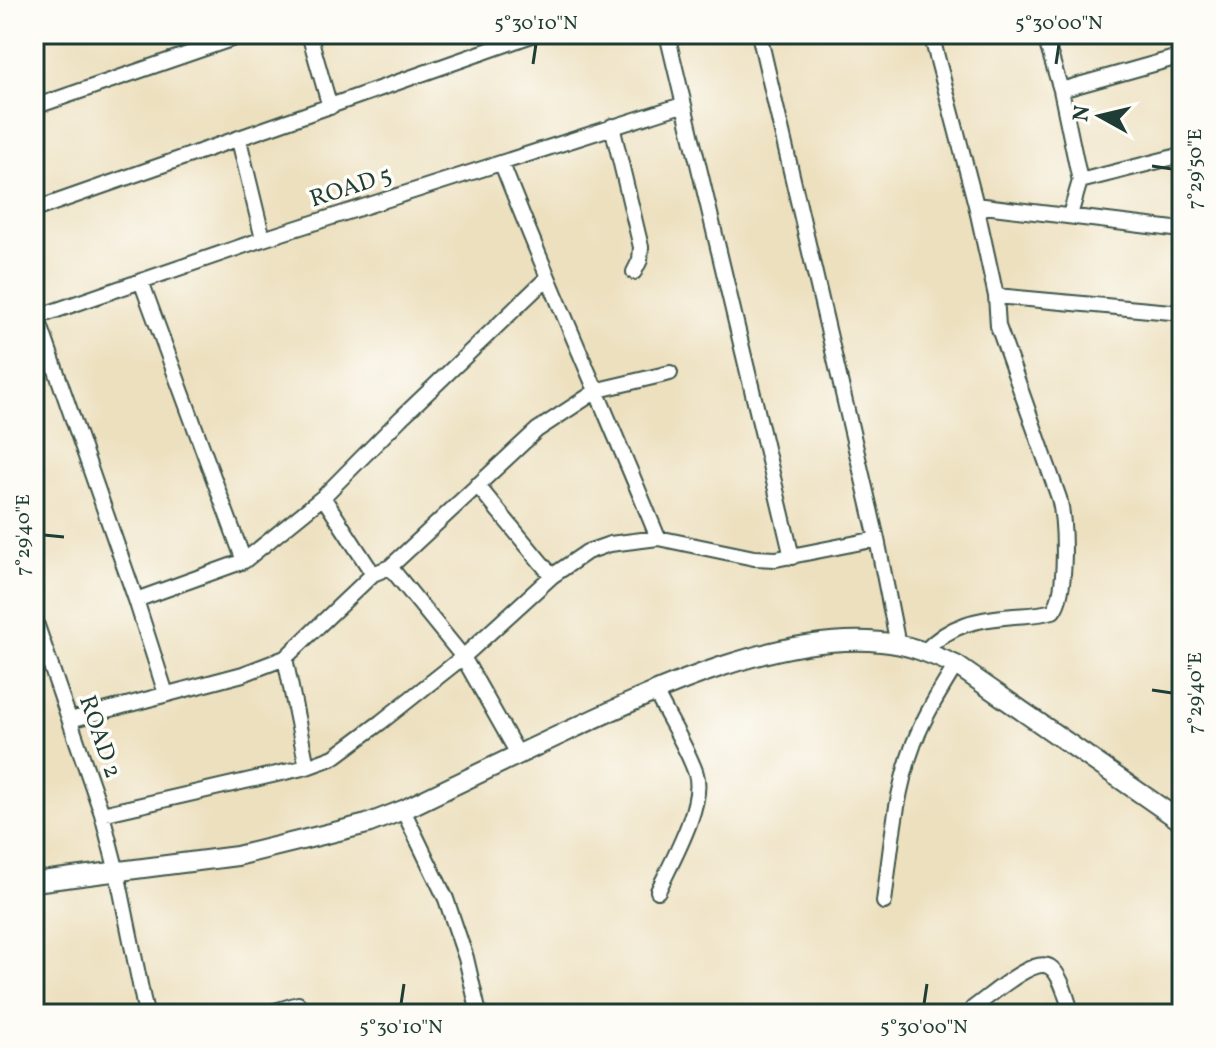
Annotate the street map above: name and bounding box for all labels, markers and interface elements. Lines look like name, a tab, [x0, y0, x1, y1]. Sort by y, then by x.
text: 5°30'10"N	[494, 10, 578, 38]
text: 5°30'00"N	[1015, 10, 1103, 38]
north arrow	[1060, 76, 1140, 156]
text: N	[1066, 103, 1099, 124]
text: 7°29'50"E	[1182, 128, 1210, 210]
street label: ROAD 5	[306, 159, 396, 217]
text: 7°29'40"E	[10, 494, 38, 576]
text: 7°29'40"E	[1182, 652, 1210, 734]
street label: ROAD 2	[69, 691, 129, 783]
text: 5°30'10"N	[359, 1014, 443, 1042]
text: 5°30'00"N	[880, 1014, 968, 1042]

